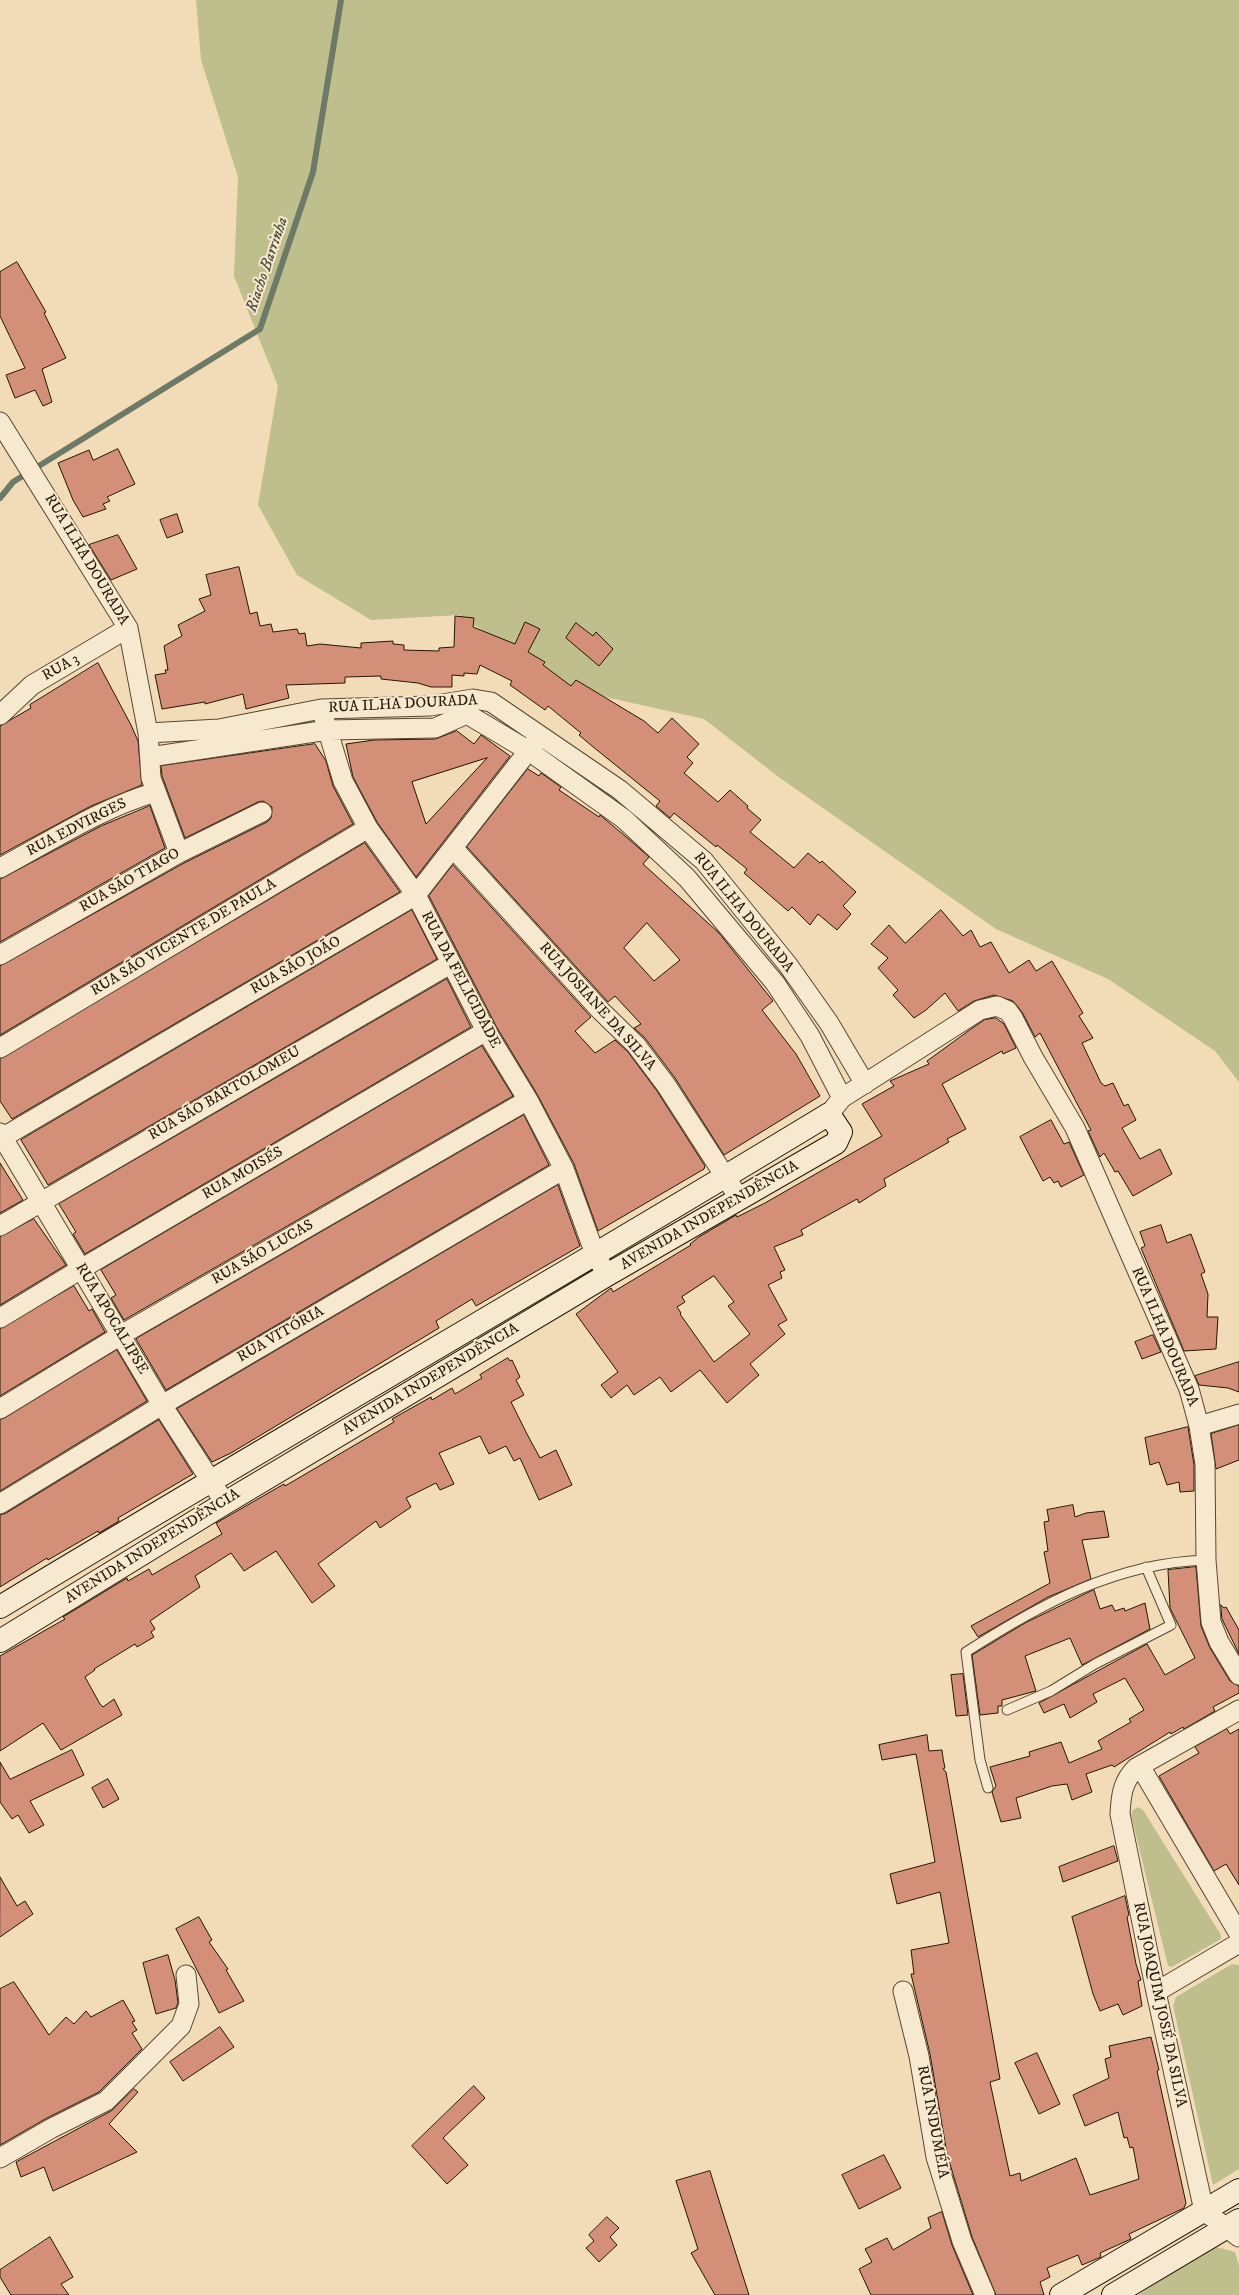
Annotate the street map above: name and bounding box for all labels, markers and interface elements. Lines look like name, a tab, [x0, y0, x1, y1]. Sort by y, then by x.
water label: Riacho Barrinha	[243, 215, 293, 315]
street label: RUA ILHA DOURADA	[40, 491, 132, 629]
street label: RUA 3	[39, 650, 83, 686]
street label: RUA ILHA DOURADA	[328, 692, 478, 718]
street label: RUA EDVIRGES	[24, 795, 130, 861]
street label: RUA SÃO TIAGO	[77, 845, 183, 917]
street label: RUA ILHA DOURADA	[689, 849, 797, 977]
street label: RUA SÃO VICENTE DE PAULA	[88, 875, 280, 1001]
street label: RUA DA FELICIDADE	[416, 908, 504, 1052]
street label: RUA SÃO JOÃO	[248, 933, 344, 999]
street label: RUA JOSIANE DA SILVA	[535, 939, 659, 1075]
street label: RUA SÃO BARTOLOMEU	[146, 1043, 304, 1145]
street label: RUA MOISÉS	[199, 1144, 287, 1204]
street label: AVENIDA INDEPENDÊNCIA	[618, 1158, 802, 1274]
street label: RUA SÃO LUCAS	[209, 1217, 317, 1289]
street label: RUA APOCALIPSE	[71, 1260, 151, 1378]
street label: RUA ILHA DOURADA	[1127, 1265, 1201, 1409]
street label: RUA VITÓRIA	[235, 1303, 327, 1367]
street label: AVENIDA INDEPENDÊNCIA	[339, 1320, 523, 1440]
street label: AVENIDA INDEPENDÊNCIA	[62, 1486, 244, 1608]
street label: RUA JOAQUIM JOSÉ DA SILVA	[1128, 1901, 1190, 2109]
street label: RUA INDUMÉIA	[912, 2064, 952, 2180]

